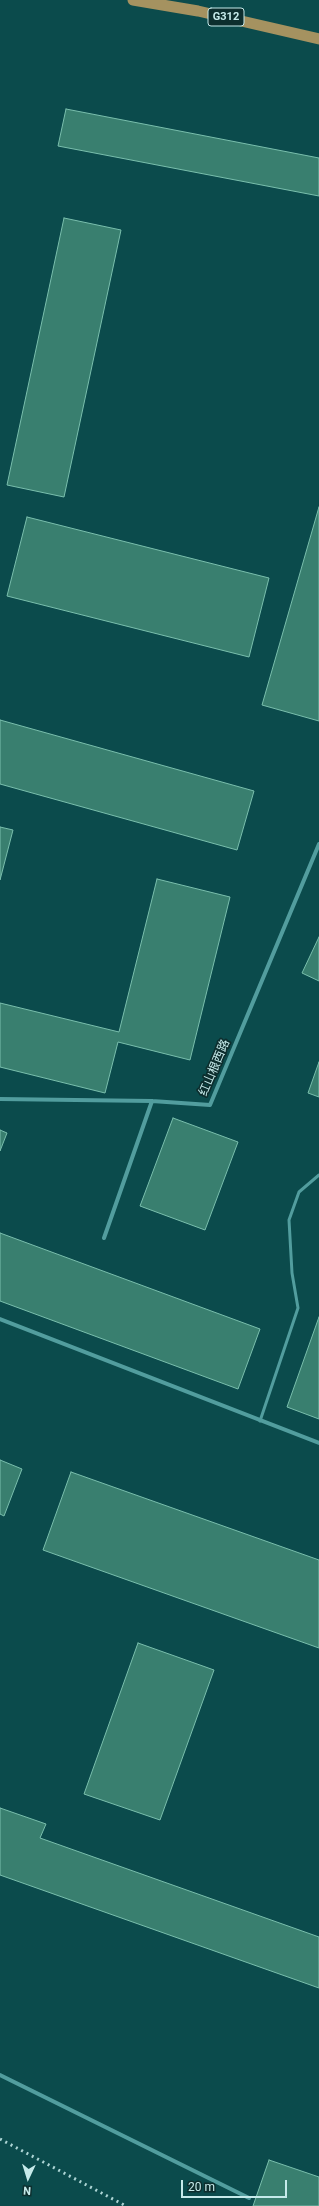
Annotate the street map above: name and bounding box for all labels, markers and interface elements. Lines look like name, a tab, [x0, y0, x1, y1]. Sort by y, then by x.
road number: G312	[208, 8, 244, 26]
street label: 红山根西路	[197, 1038, 233, 1098]
north arrow	[8, 2158, 48, 2198]
scale bar	[183, 2172, 289, 2198]
text: 20 m	[188, 2180, 215, 2194]
text: N	[23, 2184, 31, 2197]

